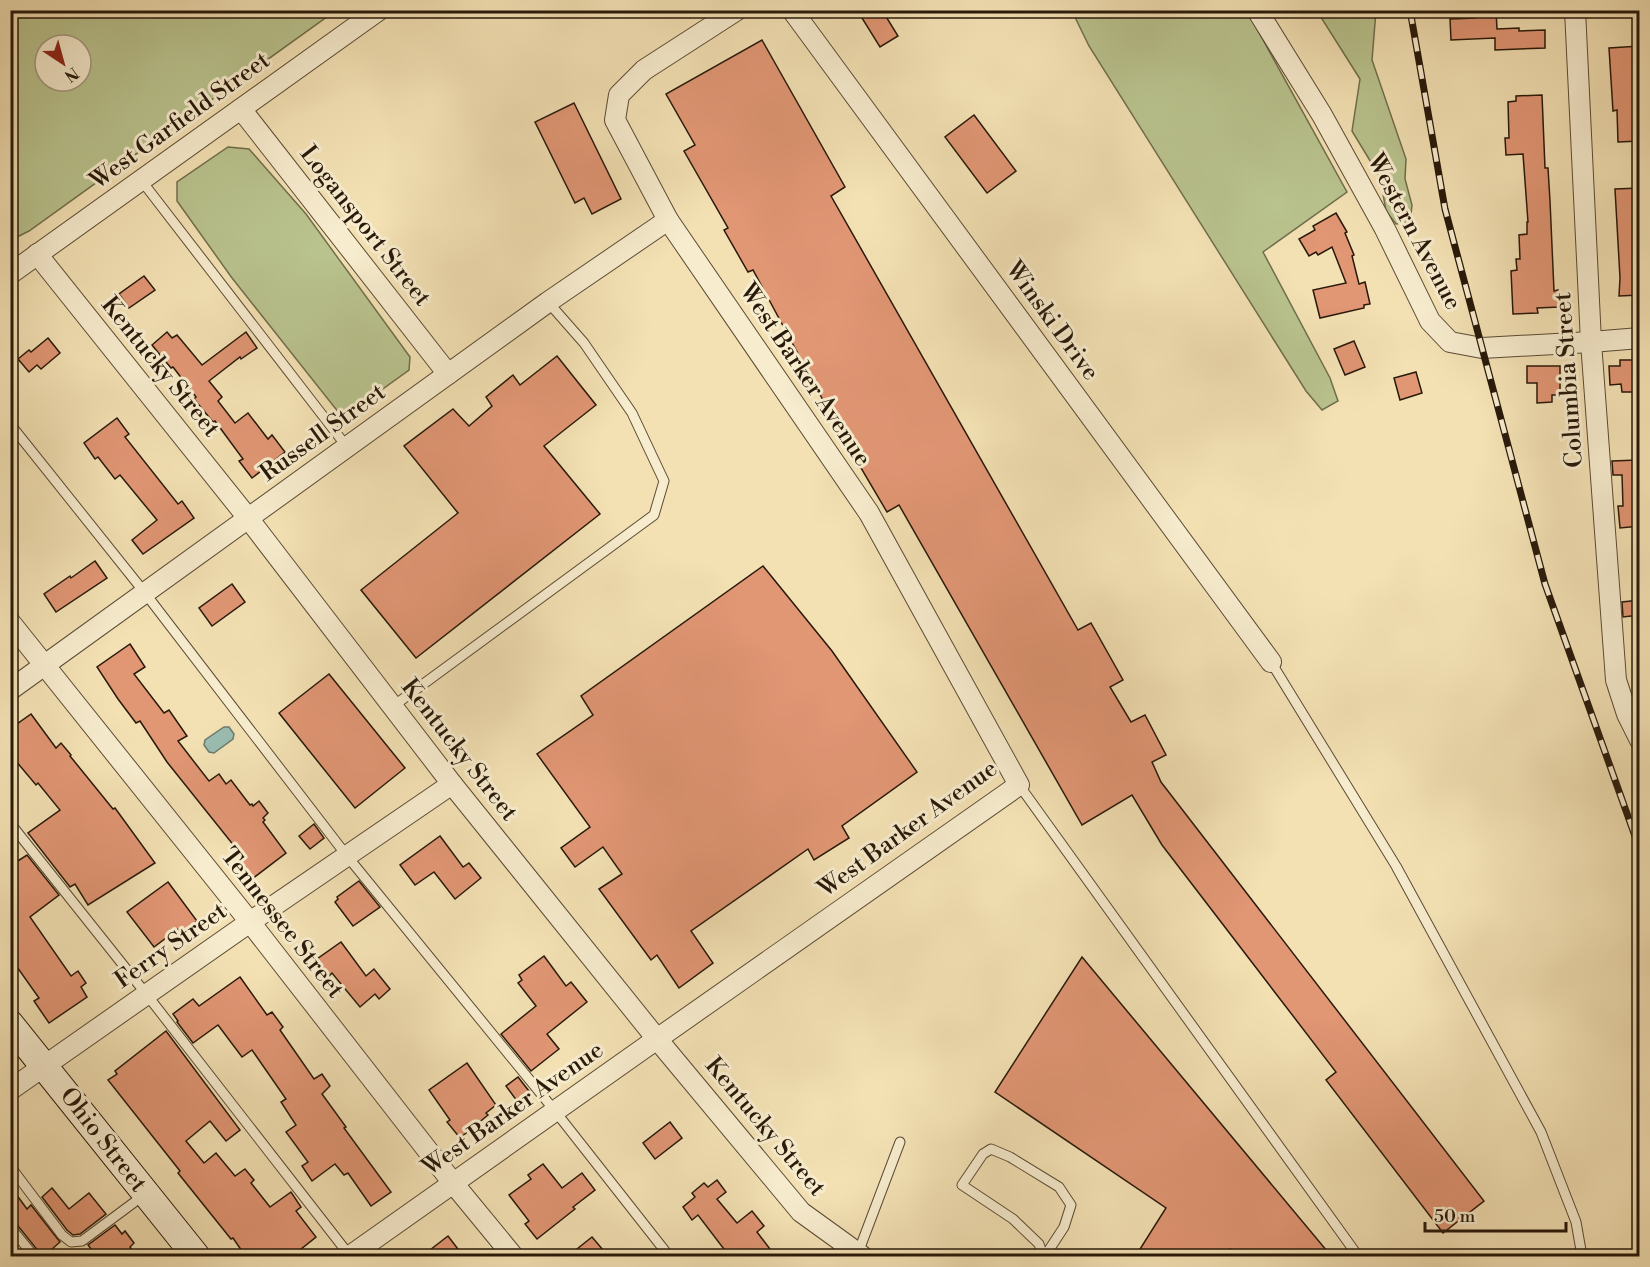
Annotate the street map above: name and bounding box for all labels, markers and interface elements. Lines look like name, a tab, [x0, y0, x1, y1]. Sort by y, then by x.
north arrow	[33, 33, 93, 93]
street label: West Garfield Street	[83, 45, 276, 197]
text: N	[60, 63, 82, 86]
street label: Logansport Street	[293, 140, 437, 313]
street label: Western Avenue	[1360, 148, 1468, 315]
street label: Winski Drive	[998, 255, 1105, 387]
street label: West Barker Avenue	[732, 277, 877, 472]
street label: Kentucky Street	[94, 291, 226, 444]
street label: Columbia Street	[1548, 291, 1590, 469]
street label: Russell Street	[254, 377, 392, 489]
street label: Kentucky Street	[394, 673, 524, 827]
street label: West Barker Avenue	[812, 754, 1004, 905]
street label: Tennessee Street	[214, 842, 350, 1005]
street label: Ferry Street	[109, 896, 233, 996]
street label: West Barker Avenue	[416, 1035, 609, 1183]
street label: Kentucky Street	[698, 1051, 832, 1203]
street label: Ohio Street	[53, 1082, 153, 1199]
scale bar	[1425, 1195, 1566, 1233]
text: 50 m	[1434, 1205, 1476, 1228]

